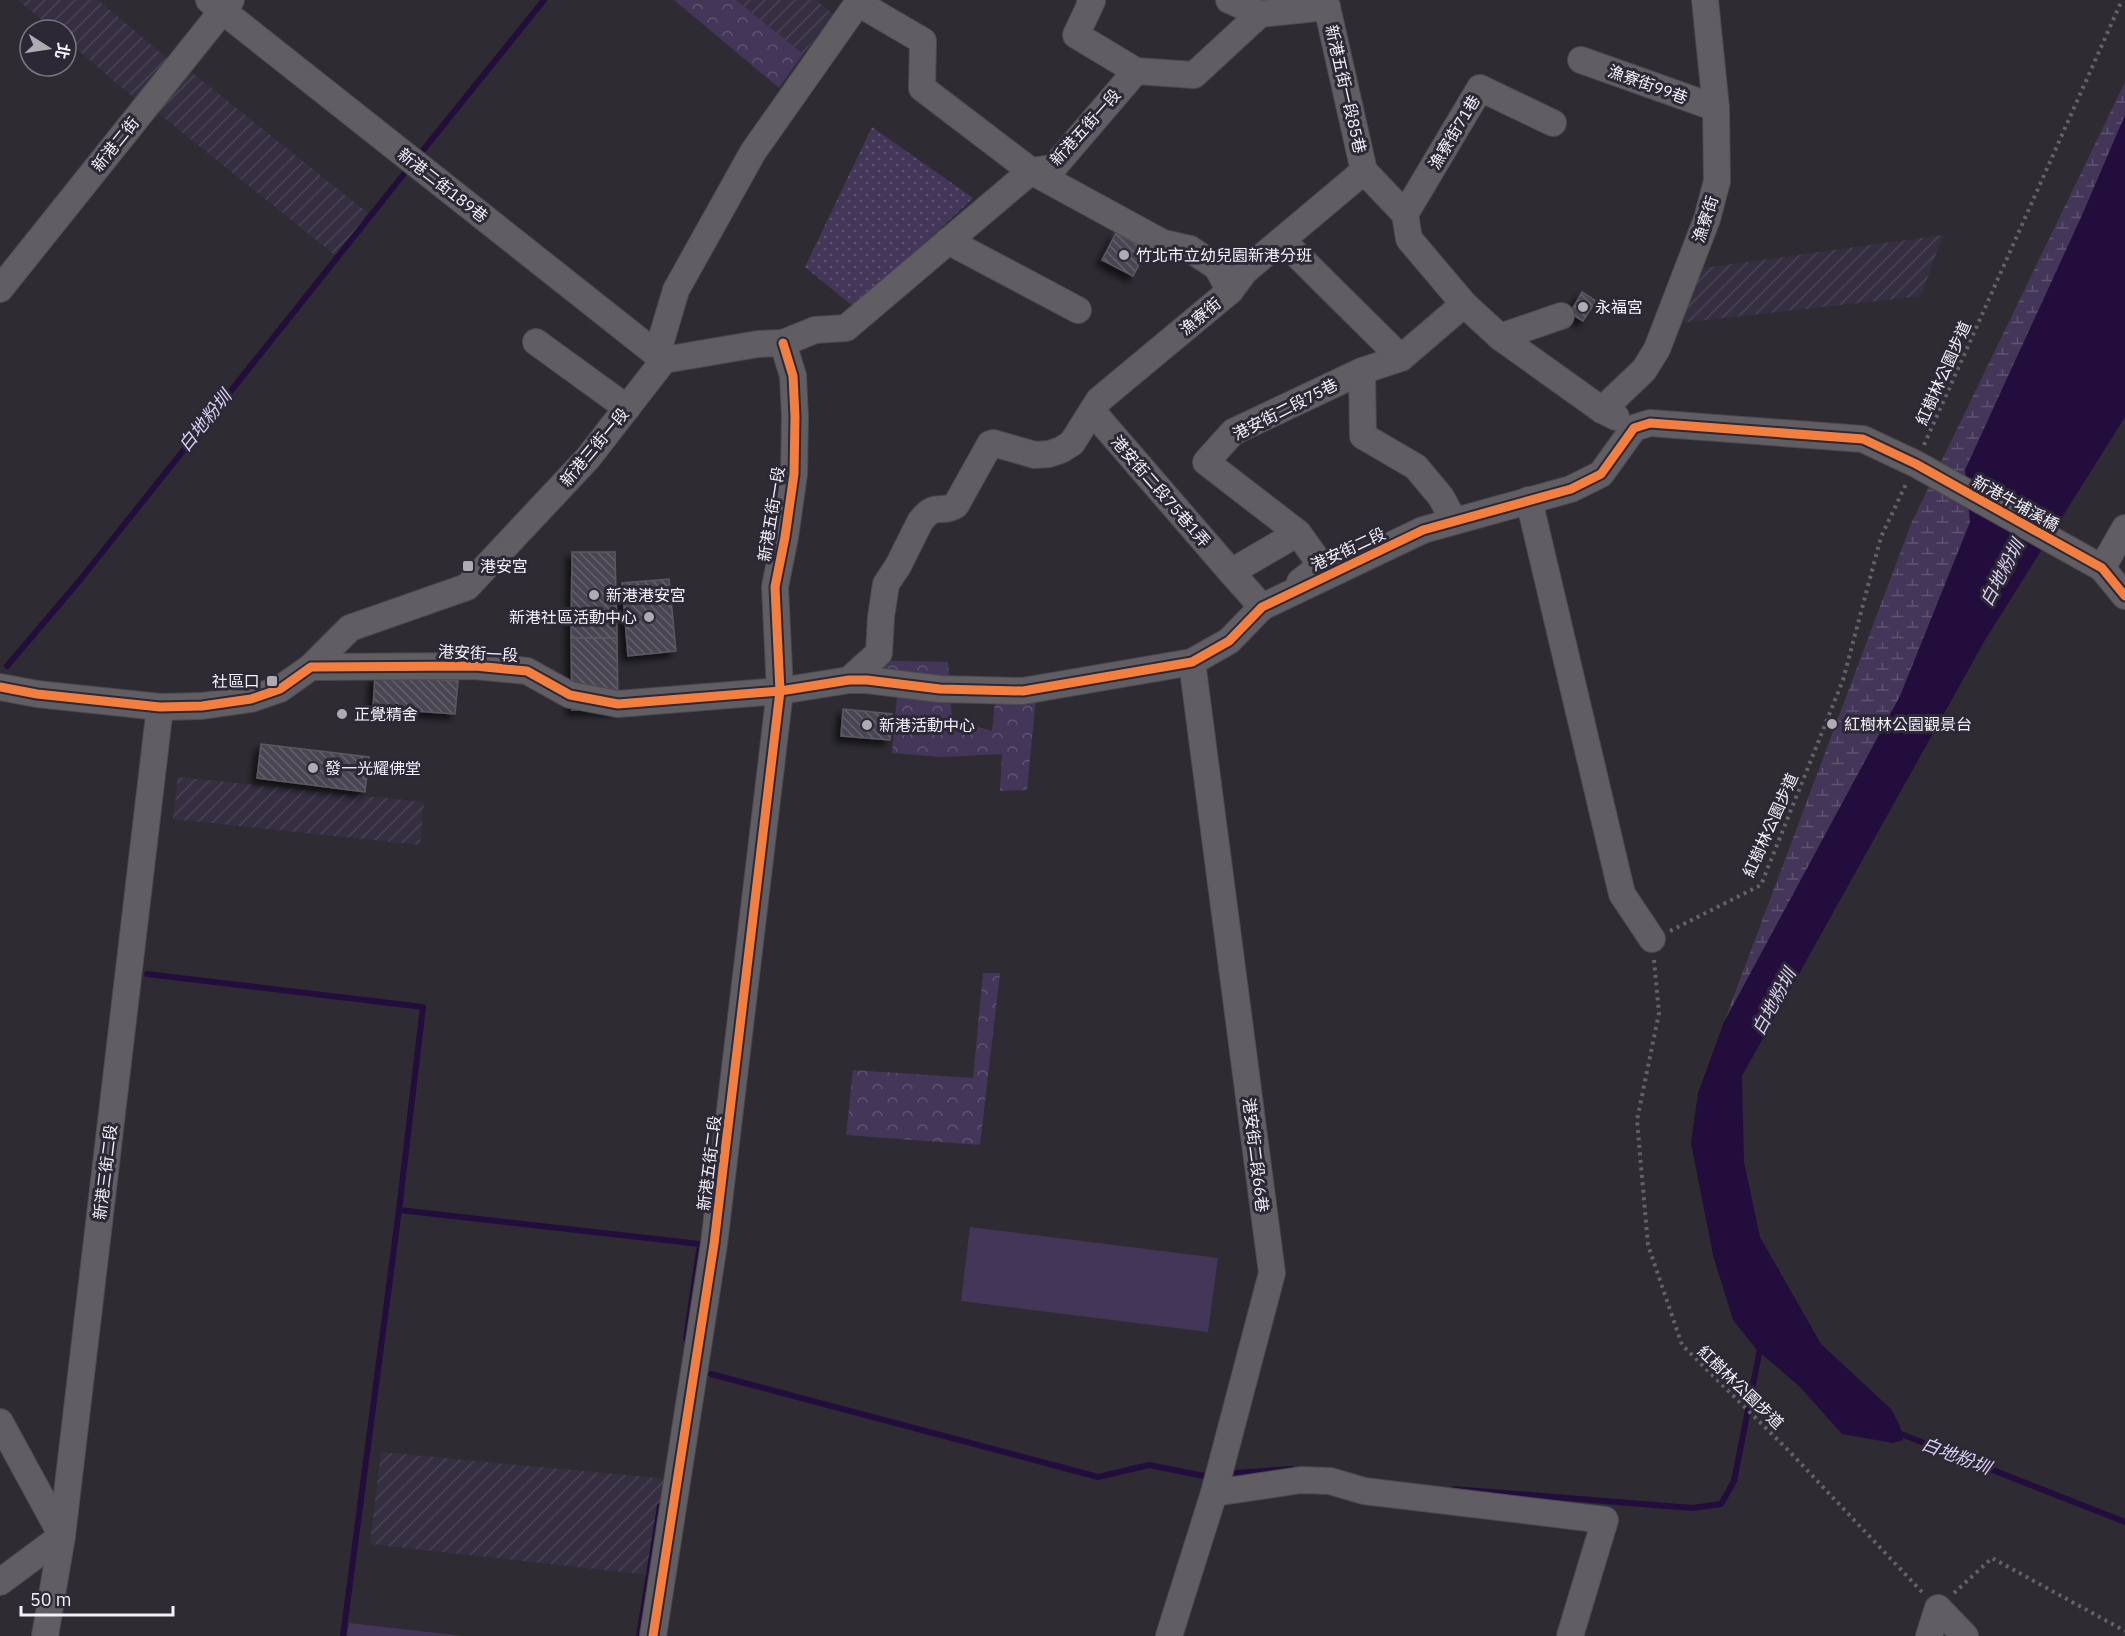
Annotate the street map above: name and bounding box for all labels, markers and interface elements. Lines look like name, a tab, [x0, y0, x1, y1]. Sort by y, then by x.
north arrow	[18, 18, 78, 78]
street label: 新港五街一段85巷	[1321, 23, 1371, 155]
text: 北	[51, 41, 74, 61]
street label: 漁寮街99巷	[1605, 60, 1691, 108]
street label: 新港五街一段	[1045, 85, 1125, 169]
street label: 漁寮街71巷	[1424, 91, 1484, 173]
street label: 新港二街	[87, 113, 143, 175]
street label: 新港二街189巷	[394, 144, 492, 226]
street label: 漁寮街	[1688, 193, 1722, 245]
place label: 竹北市立幼兒園新港分班	[1136, 245, 1312, 265]
marker: 竹北市立幼兒園新港分班	[1117, 248, 1131, 262]
street label: 漁寮街	[1175, 293, 1225, 339]
place label: 永福宮	[1595, 297, 1643, 317]
marker: 永福宮	[1576, 300, 1590, 314]
street label: 紅樹林公園步道	[1911, 318, 1975, 428]
street label: 港安街二段75巷	[1229, 374, 1341, 444]
water label: 白地粉圳	[173, 383, 238, 456]
street label: 新港三街一段	[555, 404, 633, 490]
street label: 港安街二段75巷1弄	[1107, 431, 1215, 551]
street label: 新港五街一段	[754, 465, 788, 563]
street label: 新港牛埔溪橋	[1969, 471, 2063, 535]
street label: 港安街二段	[1308, 523, 1388, 575]
water label: 白地粉圳	[1975, 533, 2030, 610]
place label: 港安宮	[480, 556, 528, 576]
marker: 港安宮	[461, 559, 475, 573]
place label: 新港港安宮	[606, 585, 686, 605]
marker: 新港港安宮	[587, 588, 601, 602]
place label: 新港社區活動中心	[509, 607, 637, 627]
marker: 新港社區活動中心	[642, 610, 656, 624]
street label: 港安街一段	[438, 641, 518, 665]
place label: 社區口	[212, 671, 260, 691]
marker: 社區口	[265, 674, 279, 688]
place label: 正覺精舍	[354, 704, 418, 724]
marker: 正覺精舍	[335, 707, 349, 721]
place label: 紅樹林公園觀景台	[1844, 714, 1972, 734]
place label: 新港活動中心	[879, 715, 975, 735]
marker: 紅樹林公園觀景台	[1825, 717, 1839, 731]
marker: 新港活動中心	[860, 718, 874, 732]
place label: 發一光耀佛堂	[325, 758, 421, 778]
marker: 發一光耀佛堂	[306, 761, 320, 775]
street label: 紅樹林公園步道	[1738, 770, 1802, 880]
water label: 白地粉圳	[1747, 962, 1802, 1039]
street label: 港安街二段66巷	[1239, 1097, 1273, 1213]
street label: 新港五街二段	[693, 1114, 725, 1212]
street label: 新港三街二段	[89, 1123, 121, 1221]
street label: 紅樹林公園步道	[1694, 1341, 1788, 1433]
water label: 白地粉圳	[1918, 1432, 1997, 1480]
scale bar	[21, 1579, 172, 1617]
text: 50 m	[30, 1588, 72, 1611]

